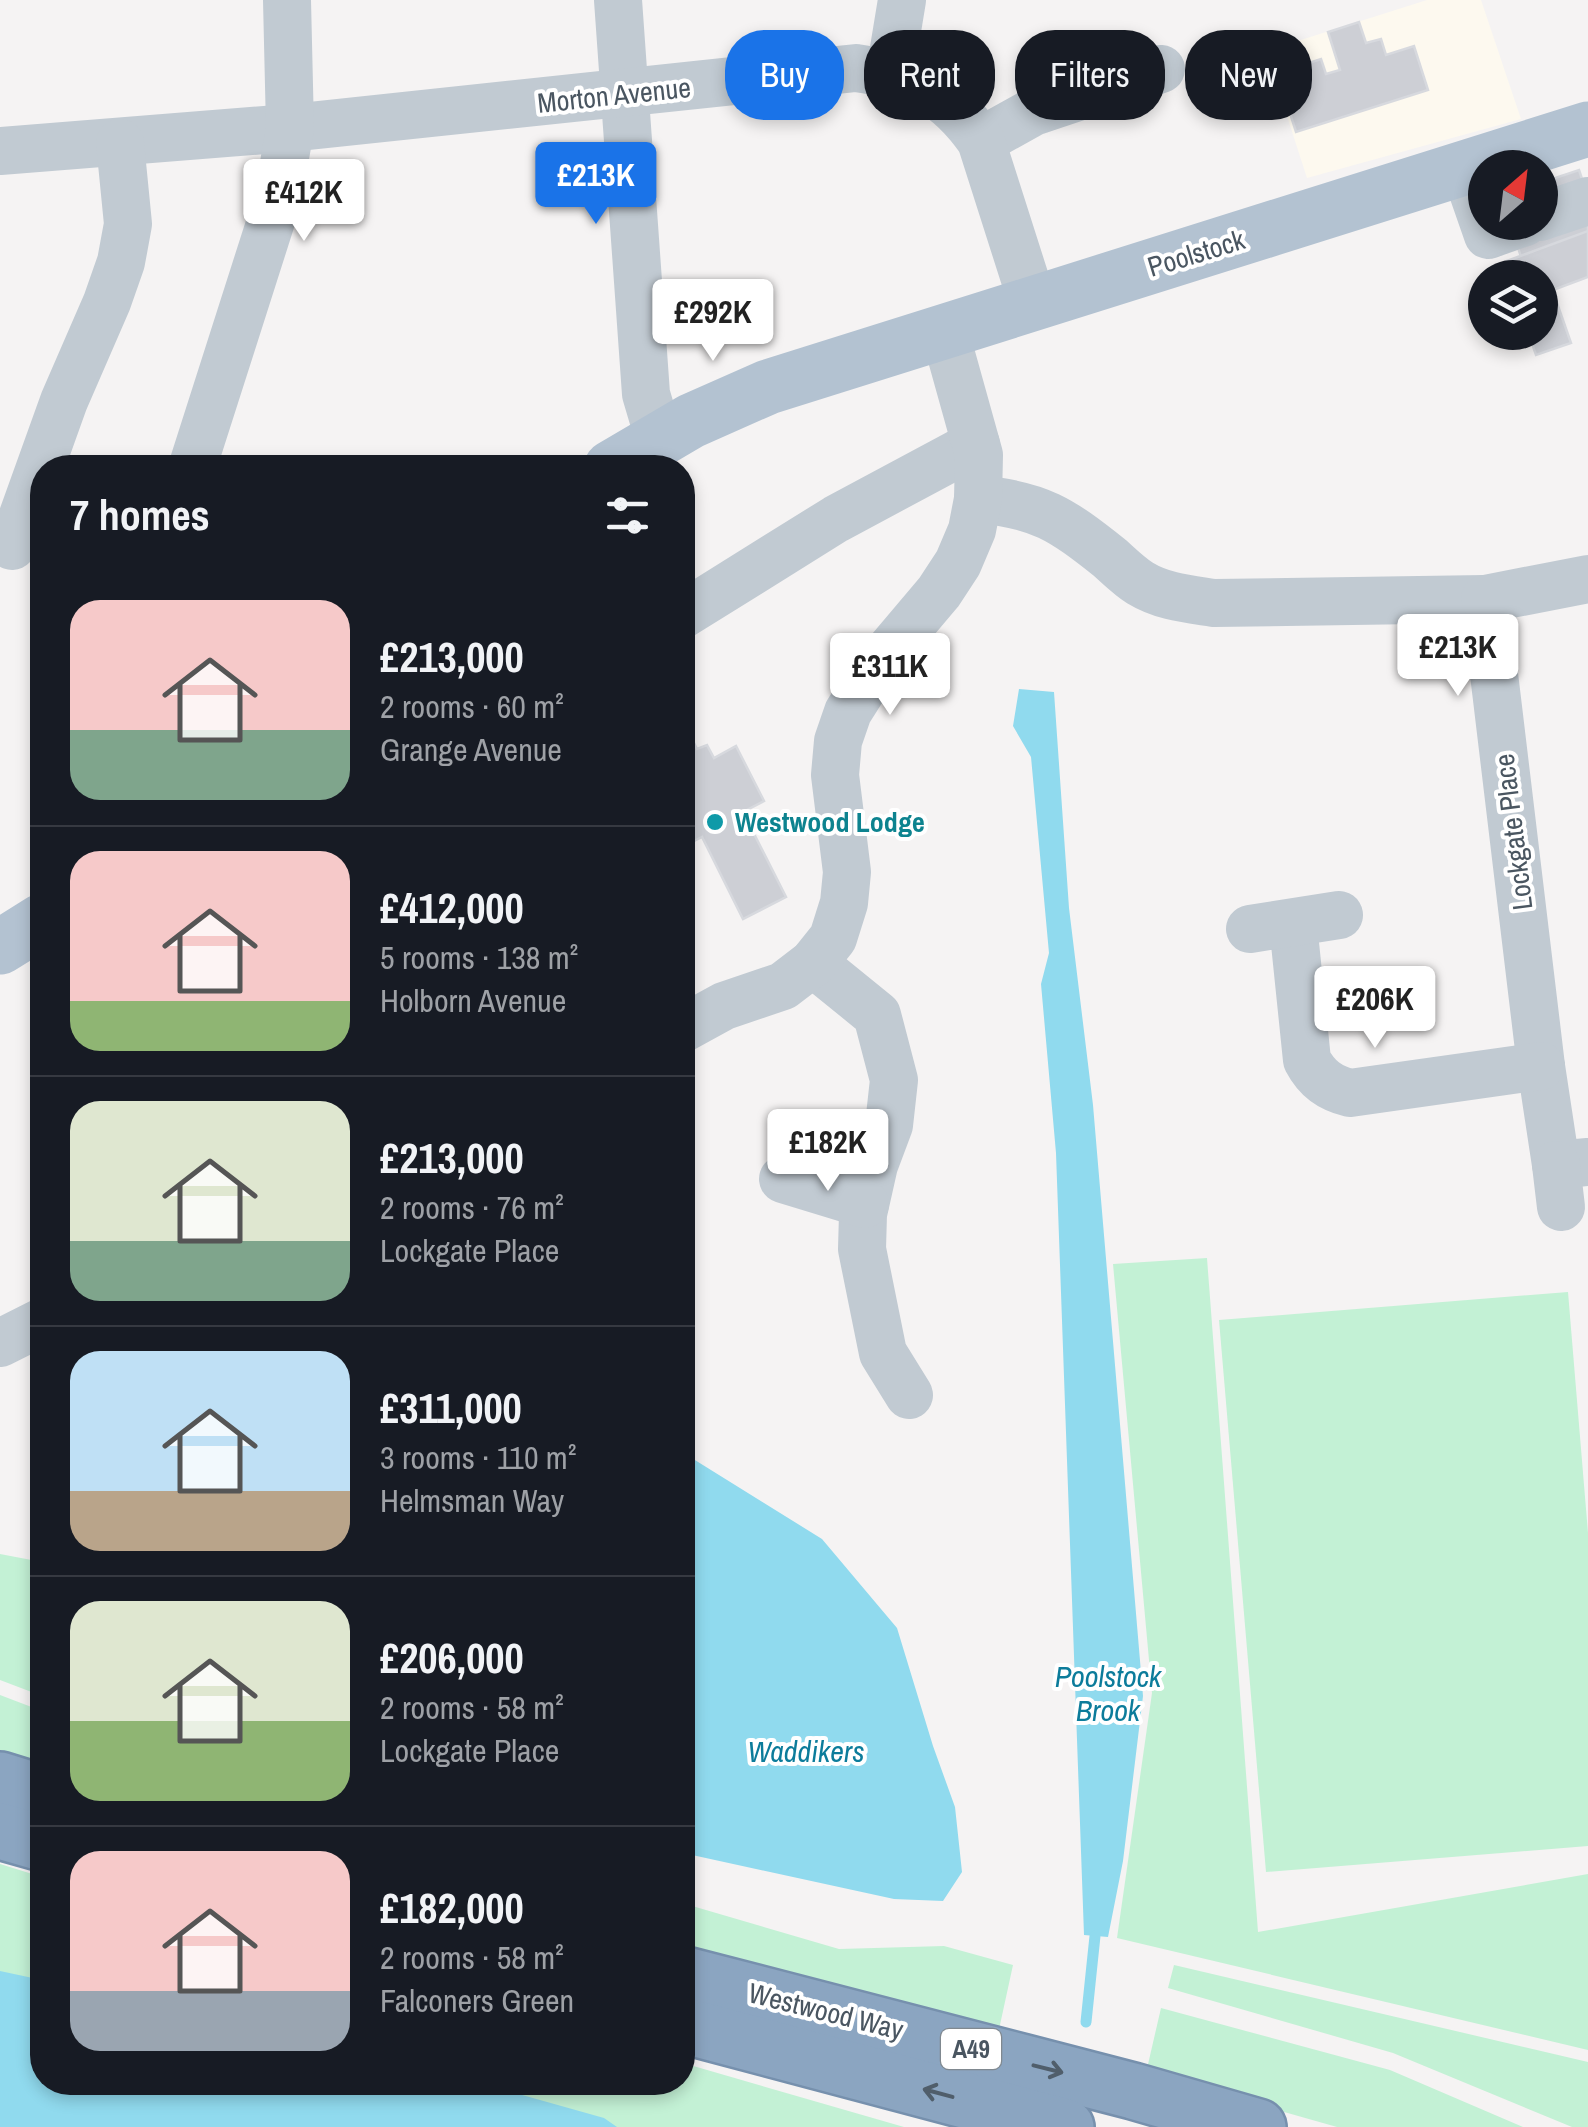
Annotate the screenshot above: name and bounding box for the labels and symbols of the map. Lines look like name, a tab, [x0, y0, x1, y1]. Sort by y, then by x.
street label: Morton Avenue	[535, 68, 693, 122]
pin: £213K	[526, 142, 666, 227]
north arrow	[1468, 150, 1558, 240]
pin: £412K	[234, 159, 374, 244]
street label: Poolstock	[1143, 220, 1250, 286]
pin: £292K	[643, 279, 783, 364]
pin: £213K	[1388, 614, 1528, 699]
pin: £311K	[820, 633, 960, 718]
street label: Lockgate Place	[1485, 752, 1541, 912]
place label: Westwood Lodge	[735, 803, 925, 841]
marker: Westwood Lodge	[704, 811, 726, 833]
pin: £206K	[1305, 966, 1445, 1051]
pin: £182K	[758, 1109, 898, 1194]
water label: Poolstock Brook	[1055, 1656, 1163, 1730]
water label: Waddikers	[747, 1731, 865, 1771]
street label: Westwood Way	[745, 1973, 908, 2049]
road number: A49	[941, 2029, 1001, 2069]
one-way arrow	[1031, 2061, 1063, 2079]
one-way arrow	[923, 2082, 954, 2101]

